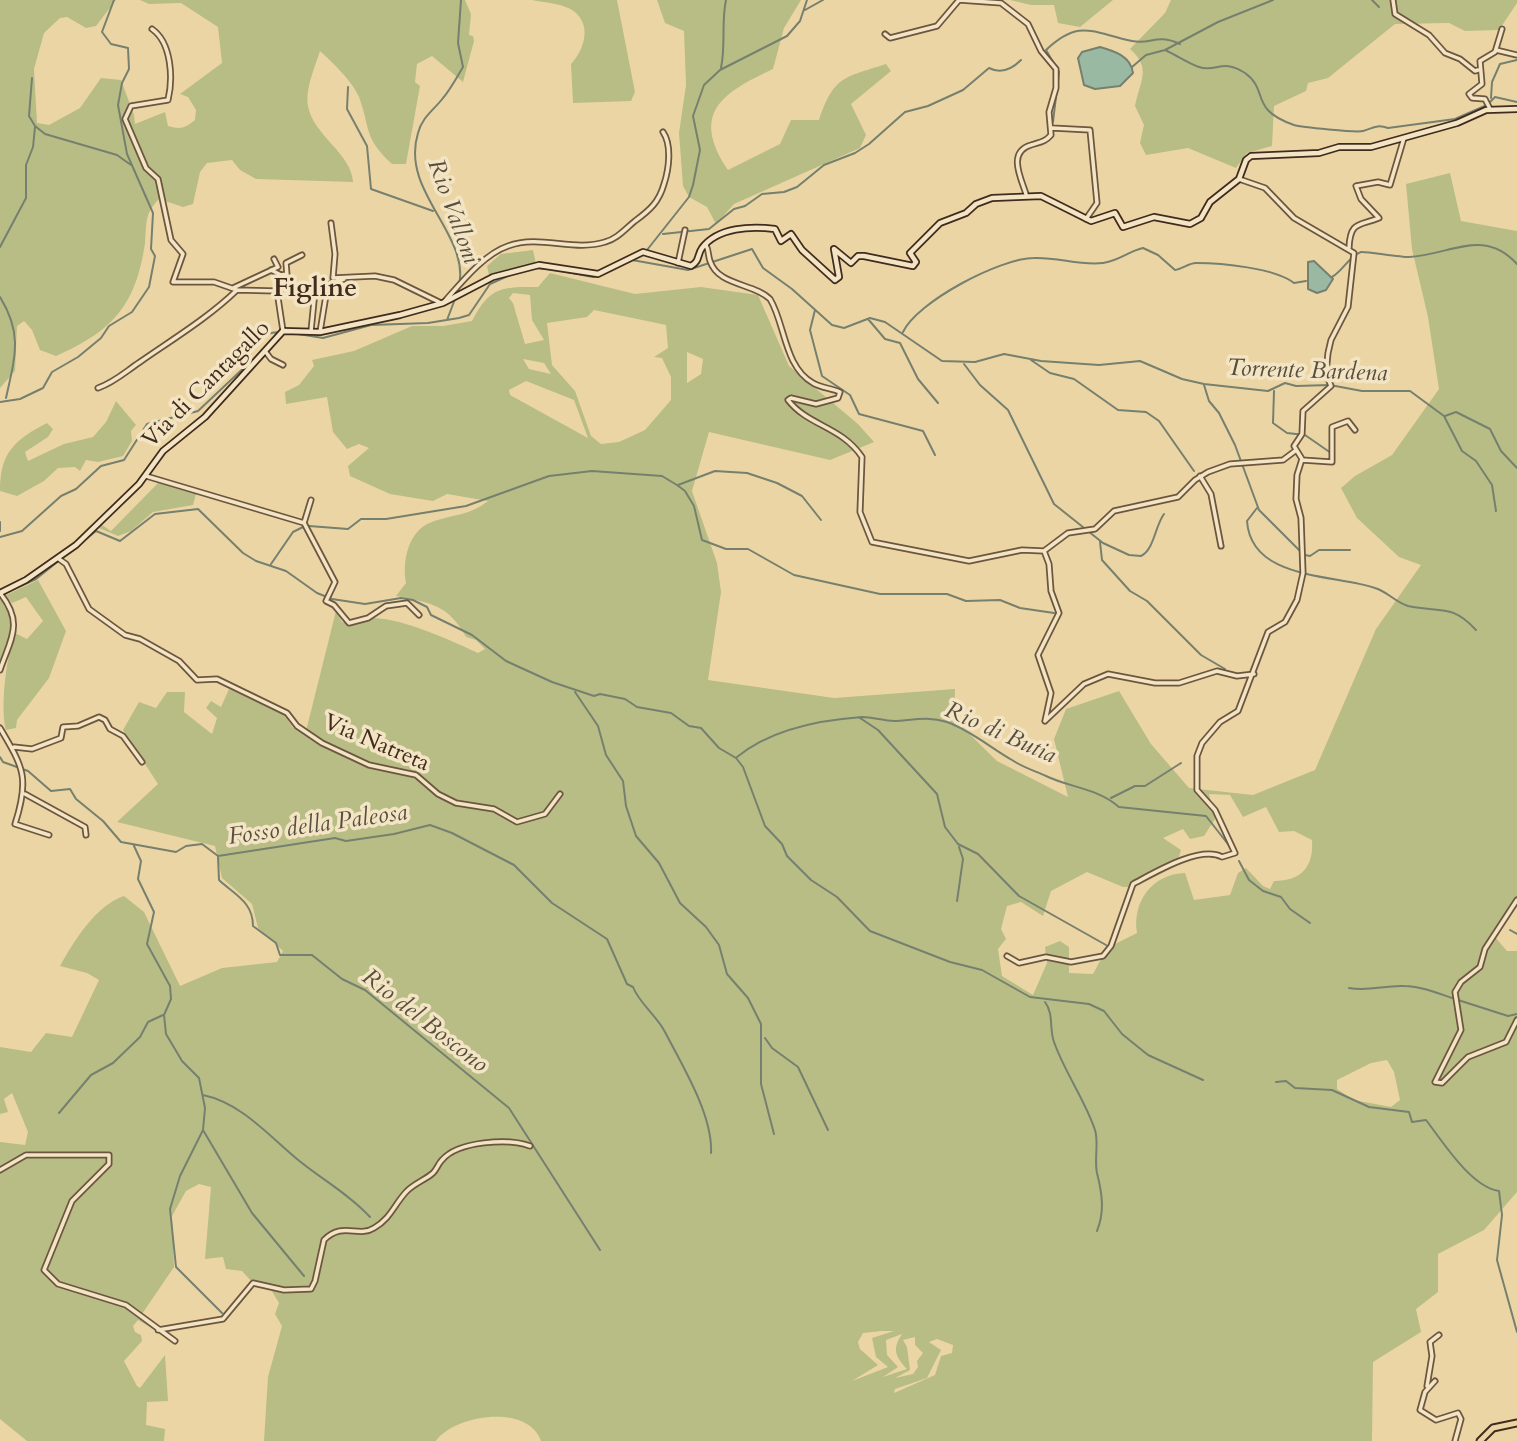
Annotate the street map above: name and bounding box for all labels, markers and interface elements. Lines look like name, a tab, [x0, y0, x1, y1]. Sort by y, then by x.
water label: Rio Valloni	[420, 156, 484, 268]
district label: Figline	[273, 274, 357, 306]
street label: Via di Cantagallo	[137, 315, 277, 455]
water label: Torrente Bardena	[1226, 355, 1388, 389]
water label: Rio di Butia	[940, 697, 1060, 771]
street label: Via Natreta	[319, 709, 433, 779]
water label: Fosso della Paleosa	[227, 799, 409, 853]
water label: Rio del Boscono	[355, 964, 493, 1080]

